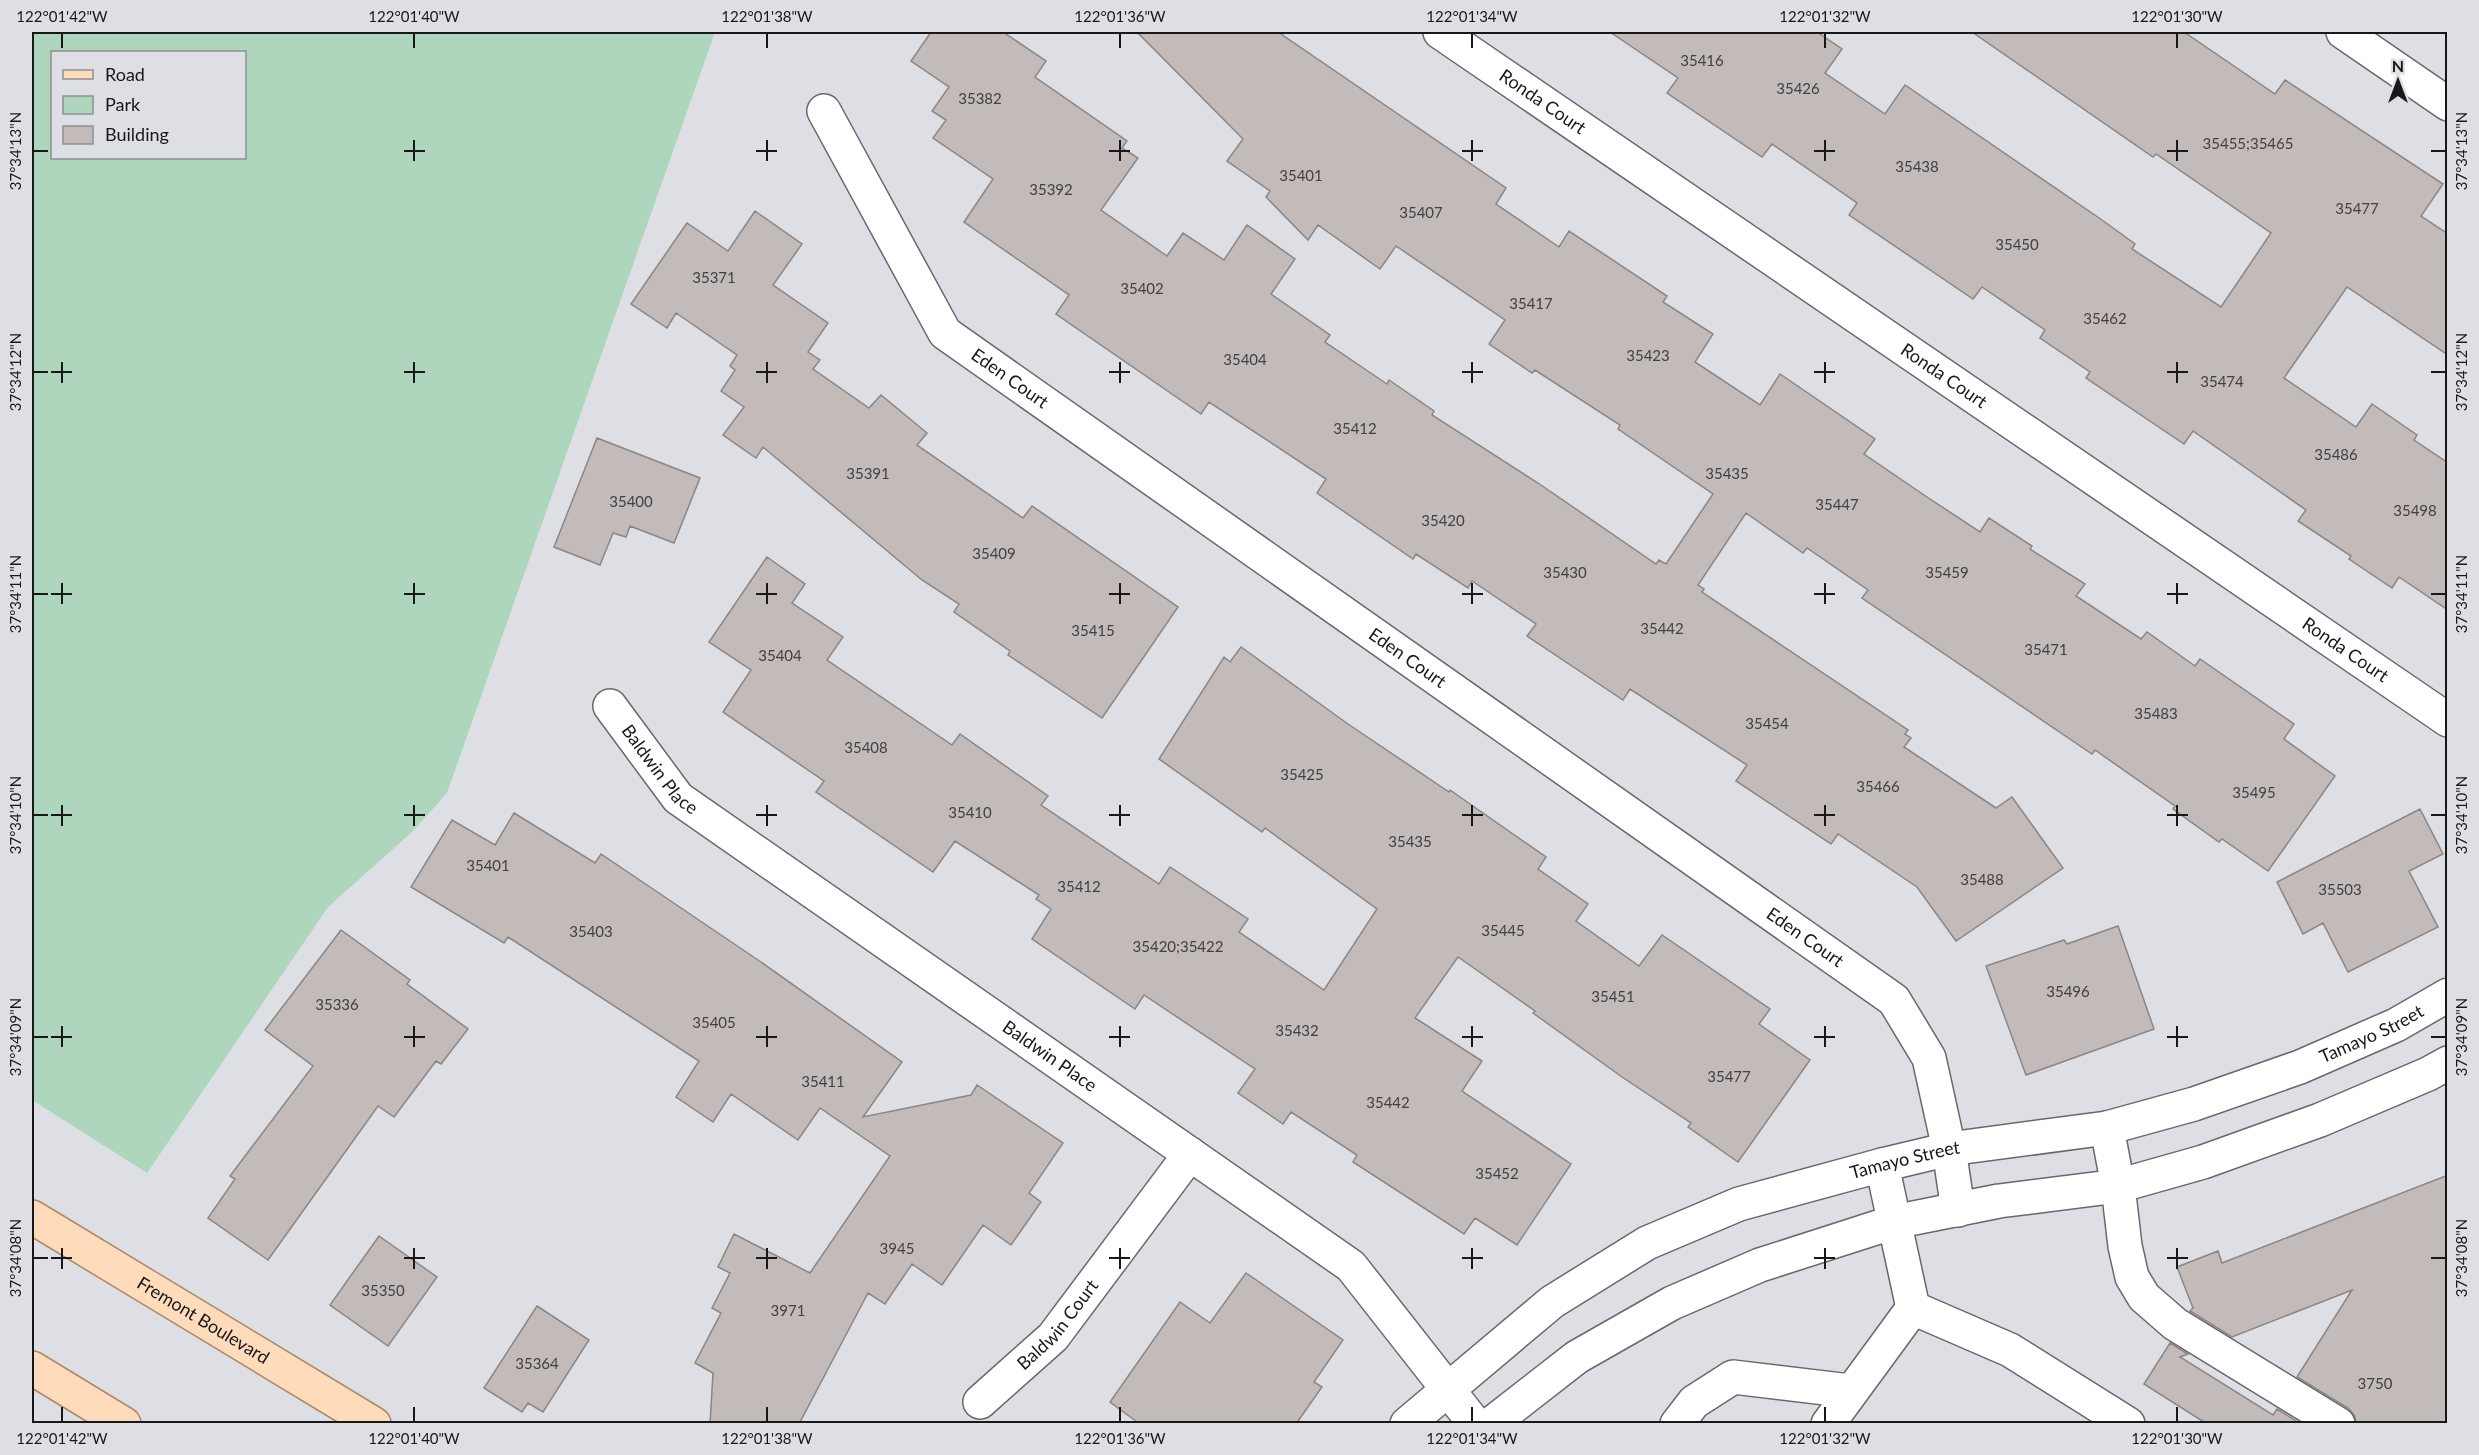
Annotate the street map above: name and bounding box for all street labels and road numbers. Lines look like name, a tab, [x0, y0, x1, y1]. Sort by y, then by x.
street label: Ronda Court	[1496, 64, 1591, 139]
street label: Ronda Court	[1897, 338, 1992, 413]
street label: Eden Court	[967, 343, 1054, 413]
street label: Ronda Court	[2298, 612, 2394, 687]
street label: Eden Court	[1365, 622, 1451, 692]
street label: Baldwin Place	[617, 720, 703, 818]
street label: Eden Court	[1763, 902, 1849, 972]
street label: Tamayo Street	[2316, 999, 2428, 1067]
street label: Baldwin Place	[999, 1015, 1102, 1096]
street label: Tamayo Street	[1847, 1136, 1962, 1183]
street label: Fremont Boulevard	[133, 1271, 274, 1368]
street label: Baldwin Court	[1012, 1274, 1103, 1374]

